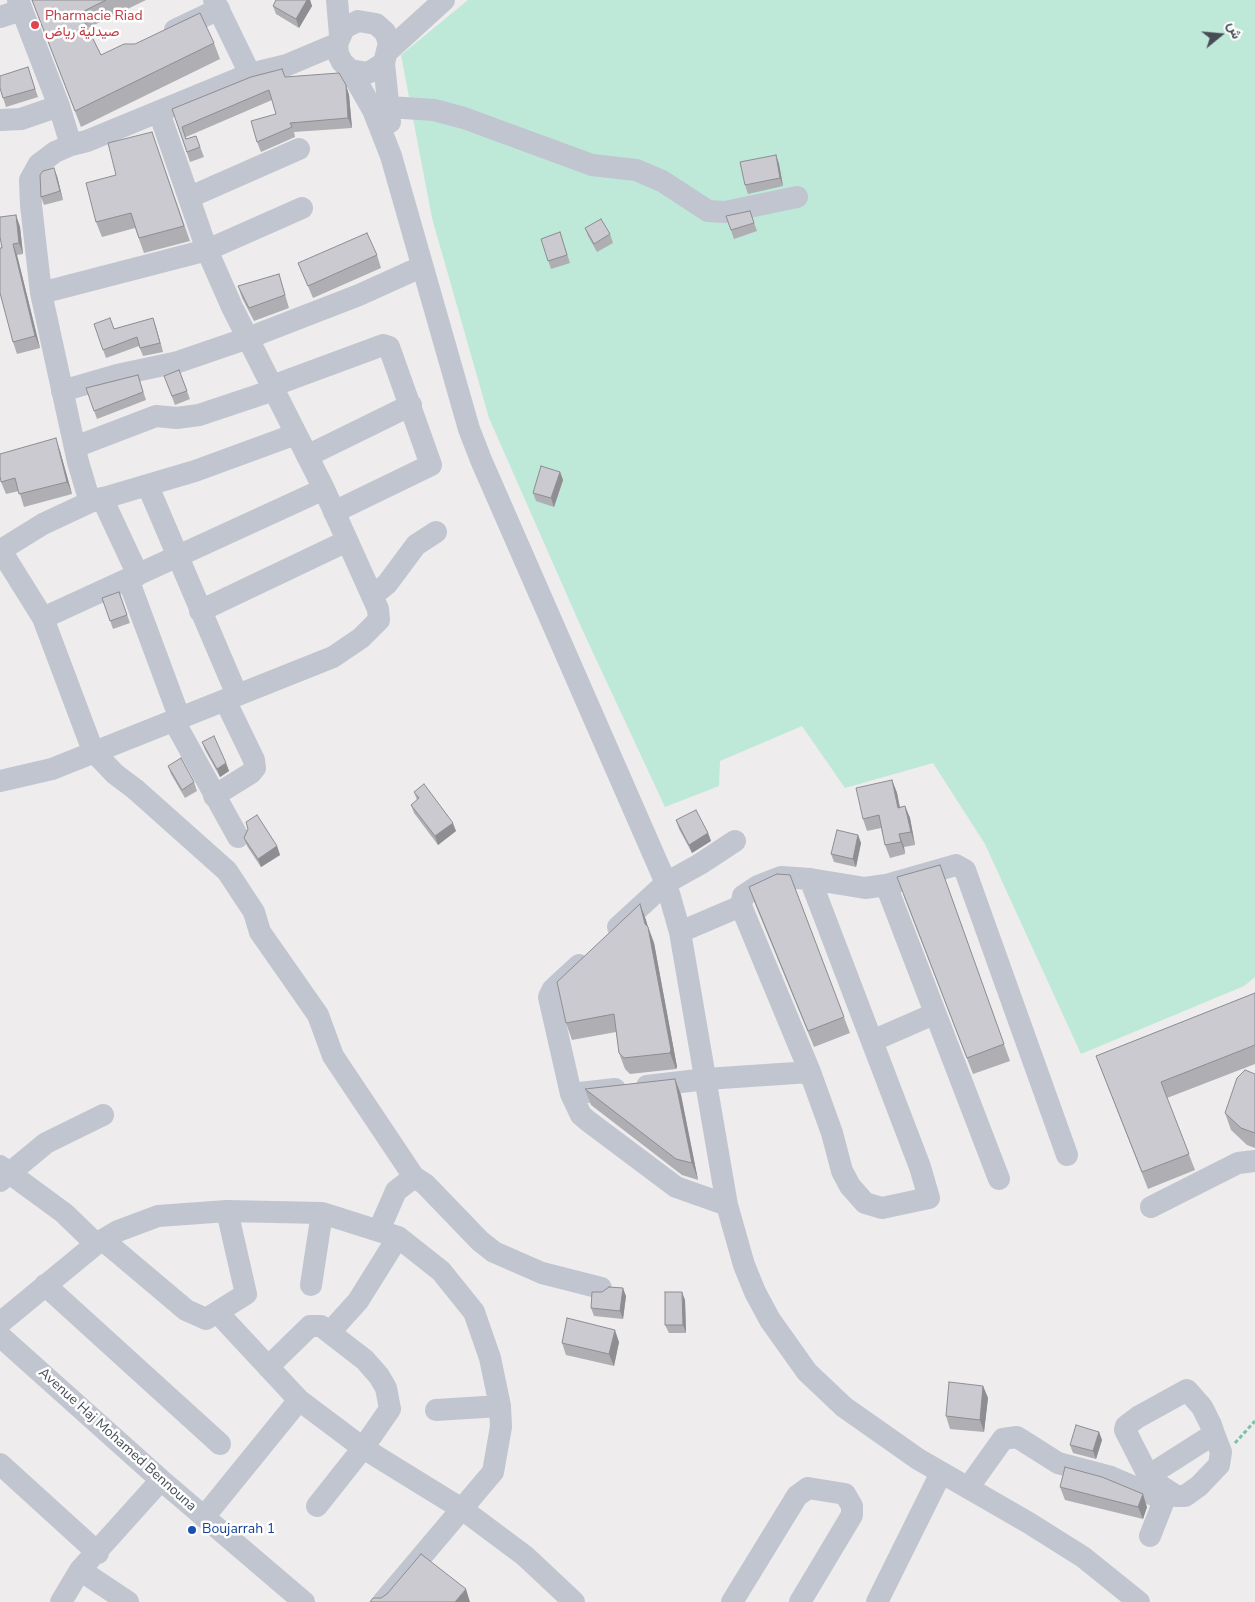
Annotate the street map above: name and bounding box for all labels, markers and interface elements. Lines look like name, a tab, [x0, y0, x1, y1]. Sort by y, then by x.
place label: Pharmacie Riad صيدلية رياض	[45, 9, 143, 41]
north arrow	[1195, 10, 1245, 60]
marker: Pharmacie Riad صيدلية رياض	[29, 19, 41, 31]
text: ش	[1223, 20, 1246, 41]
street label: Avenue Haj Mohamed Bennouna	[35, 1365, 199, 1515]
place label: Boujarrah 1	[202, 1522, 275, 1538]
marker: Boujarrah 1	[186, 1524, 198, 1536]

